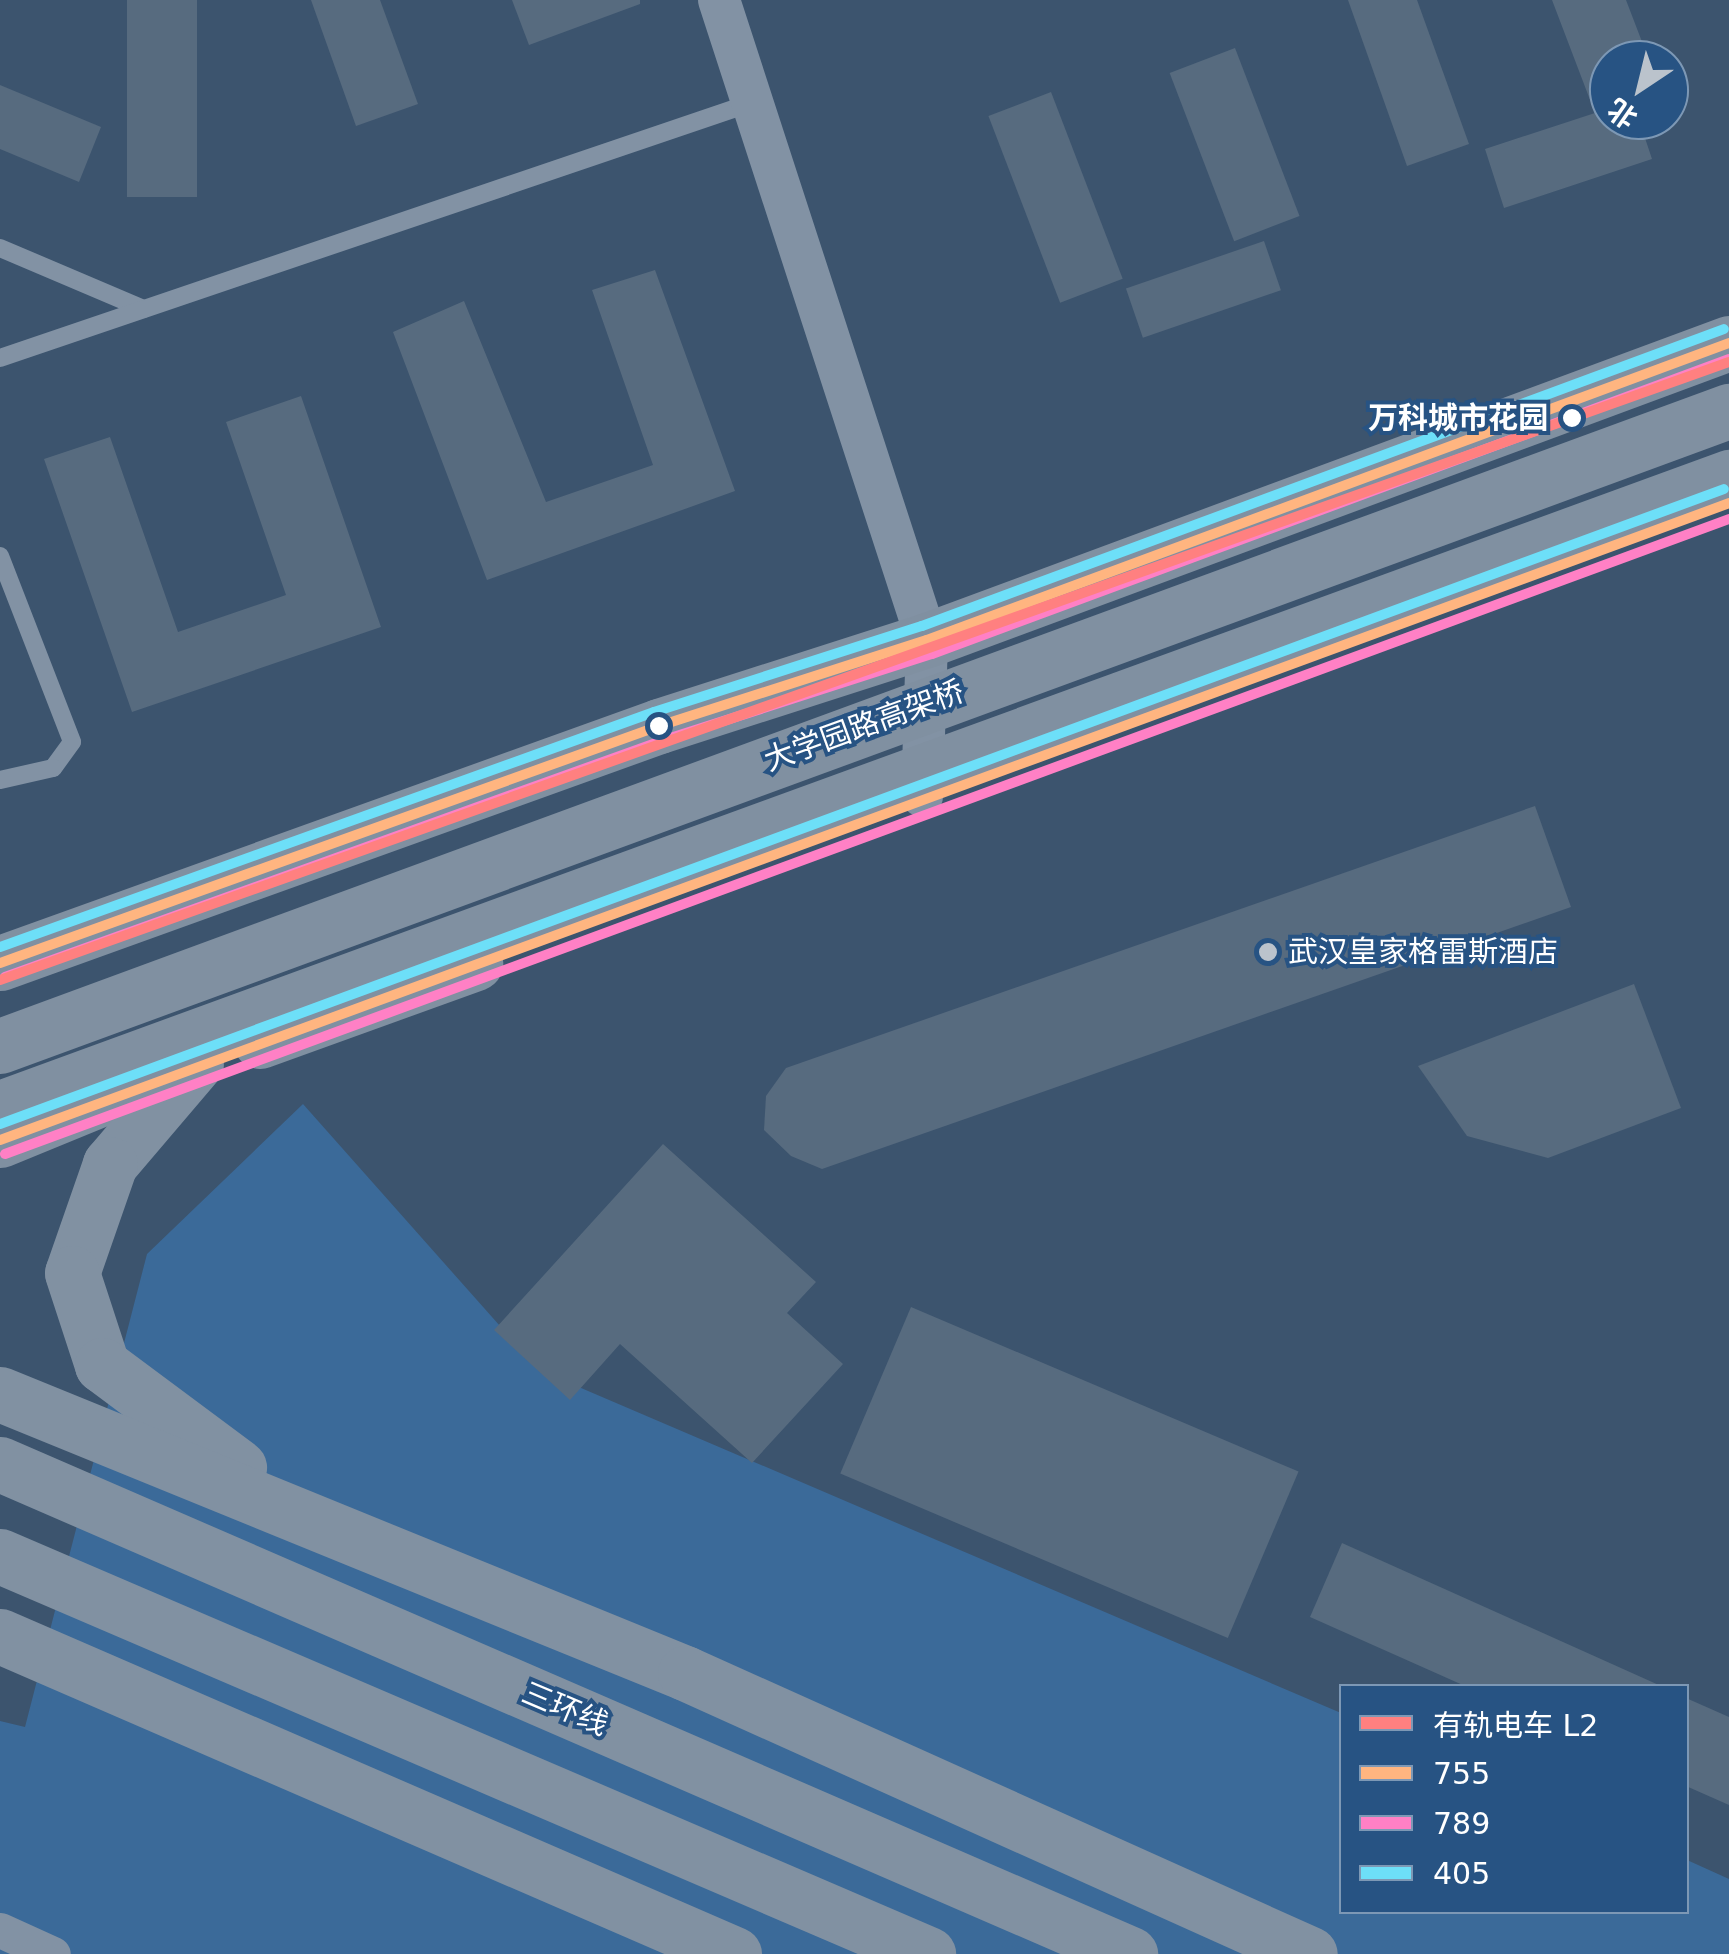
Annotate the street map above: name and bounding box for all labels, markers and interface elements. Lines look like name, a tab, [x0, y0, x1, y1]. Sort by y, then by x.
north arrow	[1589, 40, 1689, 140]
text: 北	[1602, 92, 1644, 135]
place label: 万科城市花园	[1368, 400, 1548, 436]
marker: 万科城市花园	[1557, 403, 1587, 433]
street label: 大学园路高架桥	[759, 673, 969, 779]
unlabelled marker	[649, 716, 669, 736]
place label: 武汉皇家格雷斯酒店	[1288, 934, 1558, 970]
marker: 武汉皇家格雷斯酒店	[1257, 941, 1279, 963]
street label: 三环线	[517, 1675, 613, 1743]
legend	[1339, 1684, 1689, 1914]
text: 有轨电车 L2	[1433, 1708, 1598, 1743]
text: 755	[1433, 1756, 1490, 1791]
text: 789	[1433, 1806, 1490, 1841]
text: 405	[1433, 1856, 1490, 1891]

